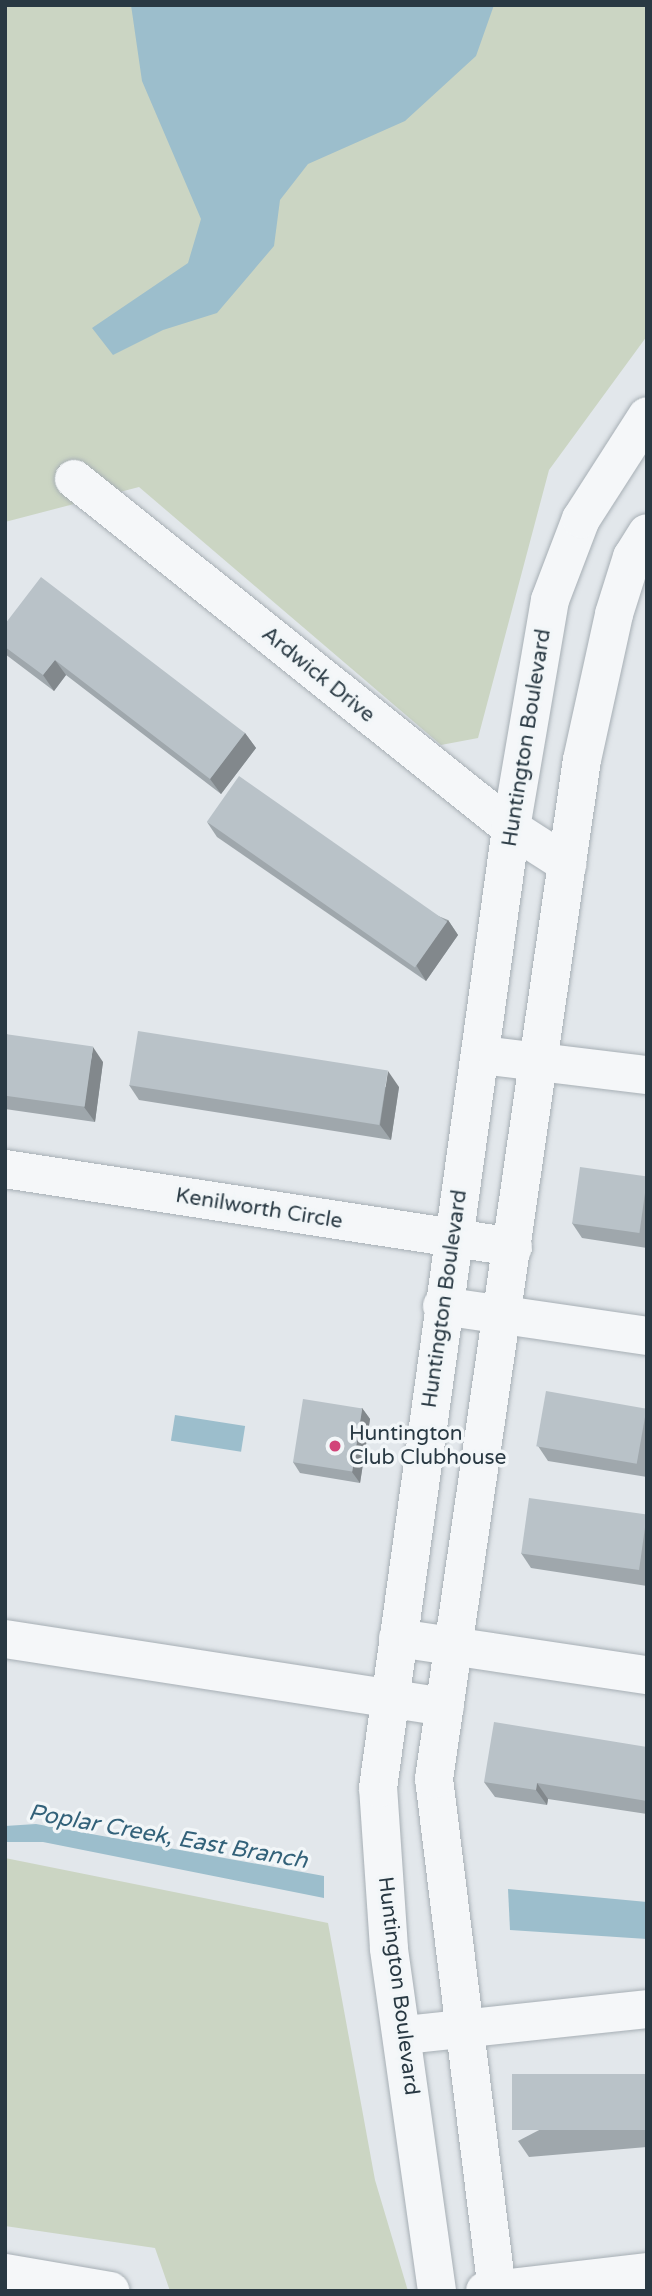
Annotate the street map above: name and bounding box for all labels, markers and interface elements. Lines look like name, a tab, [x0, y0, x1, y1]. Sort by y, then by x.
street label: Ardwick Drive	[256, 622, 380, 728]
street label: Huntington Boulevard	[497, 627, 557, 849]
street label: Kenilworth Circle	[174, 1183, 344, 1235]
street label: Huntington Boulevard	[417, 1188, 473, 1410]
place label: Huntington Club Clubhouse	[349, 1421, 506, 1471]
marker: Huntington Club Clubhouse	[327, 1438, 343, 1454]
water label: Poplar Creek, East Branch	[26, 1799, 310, 1875]
street label: Huntington Boulevard	[372, 1875, 424, 2097]

